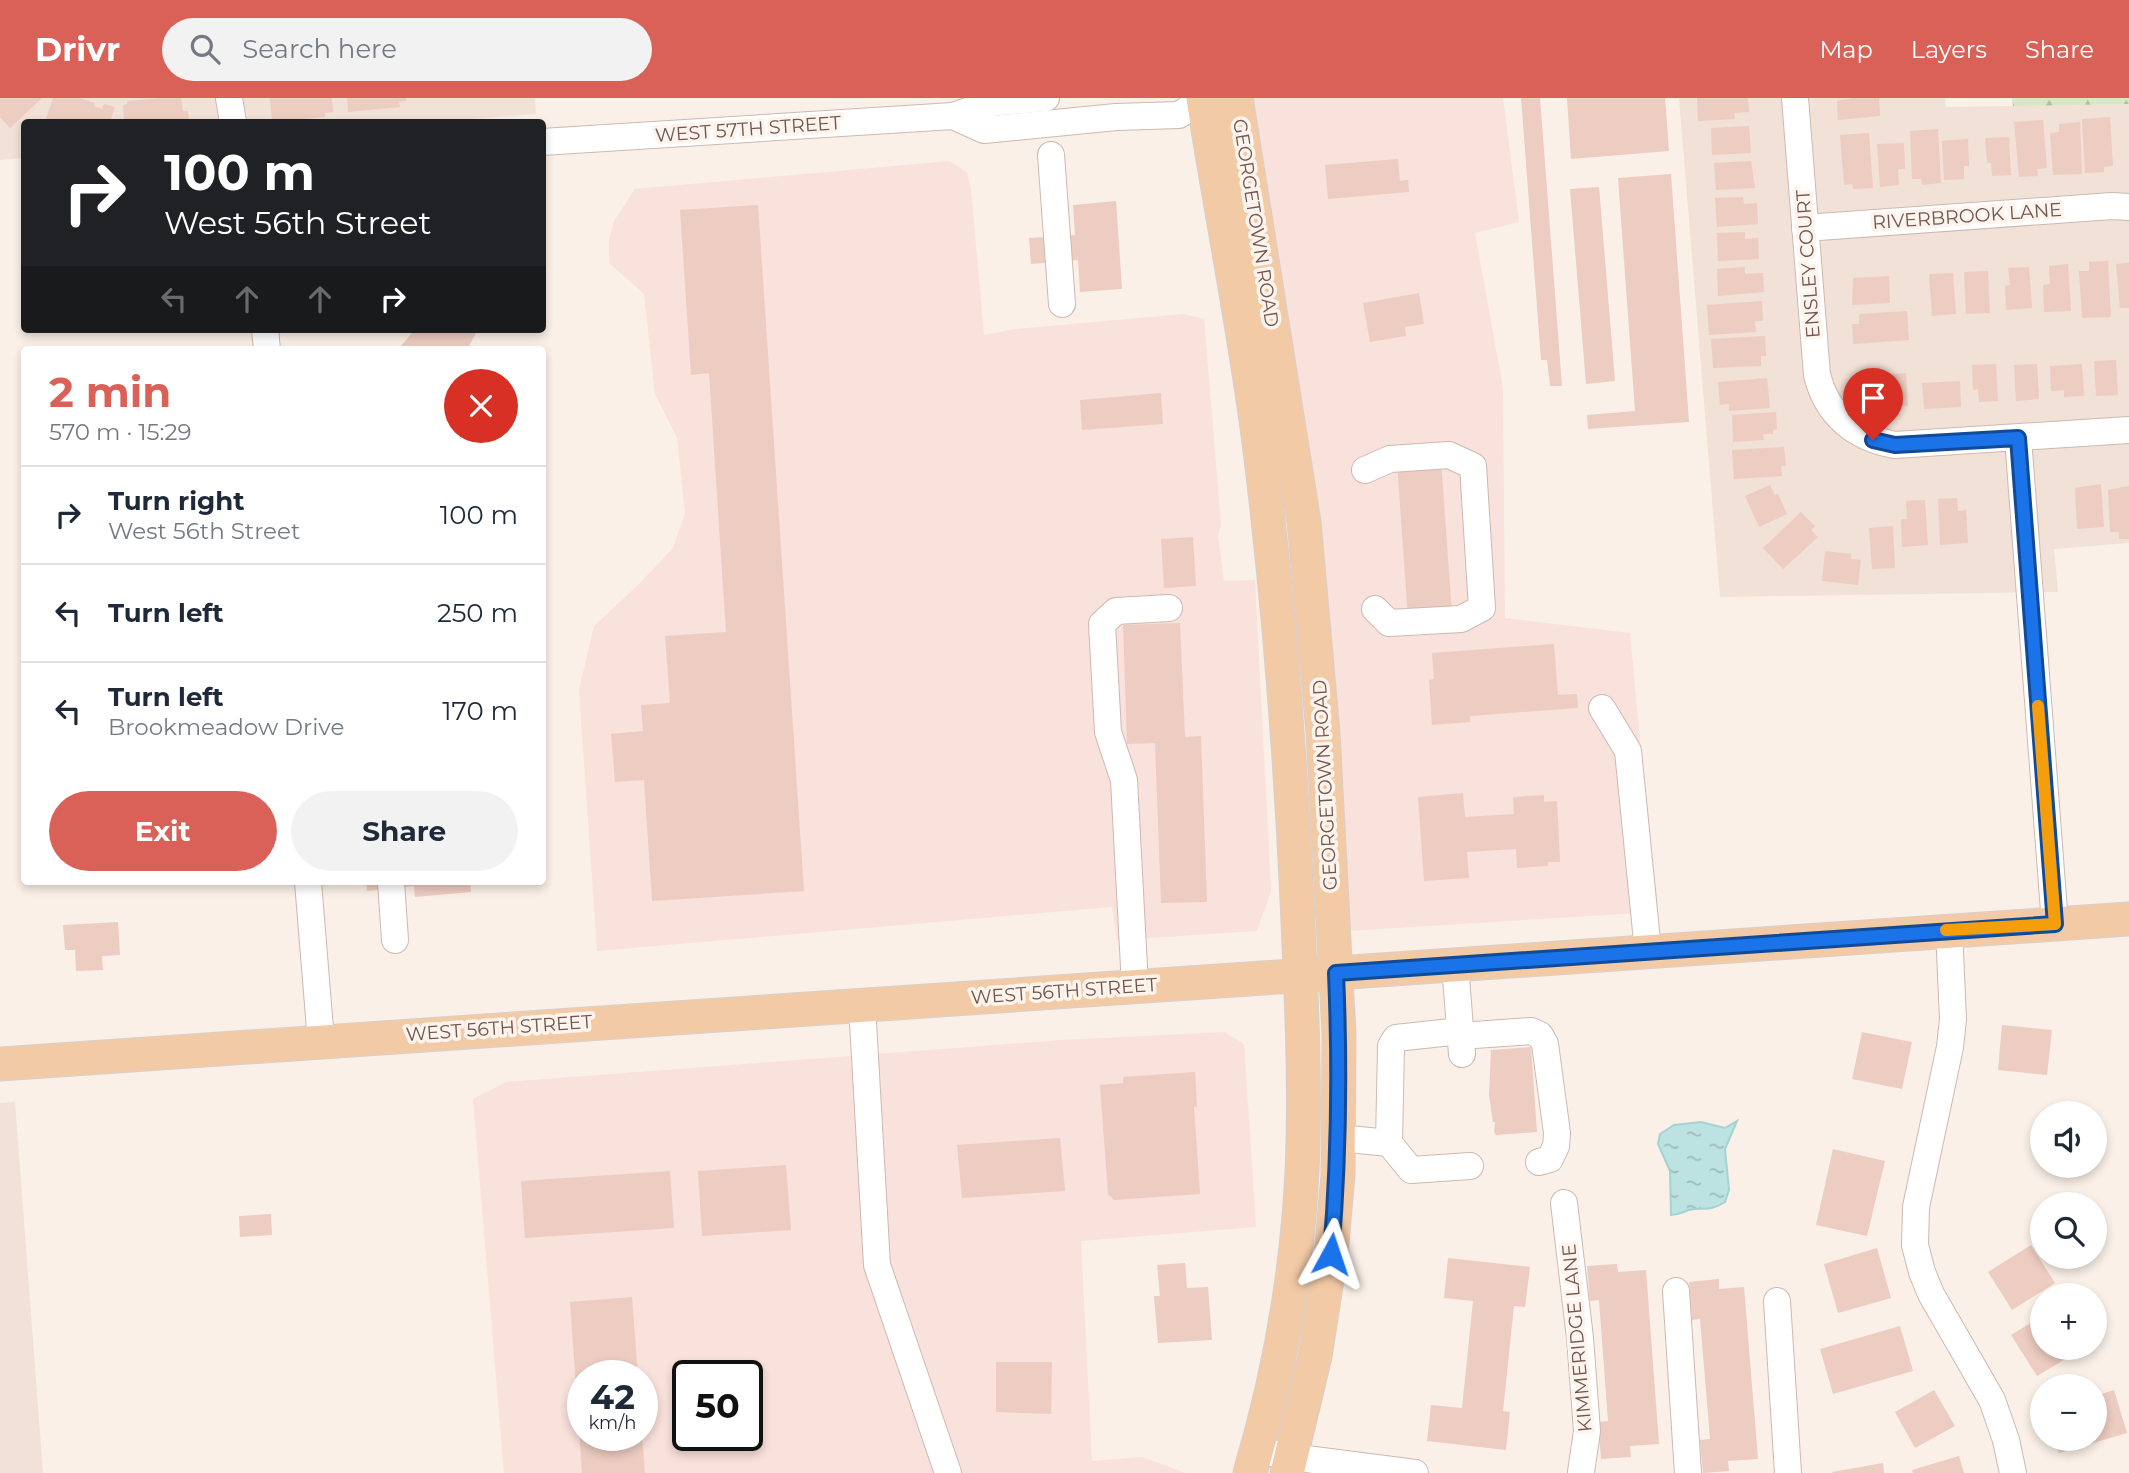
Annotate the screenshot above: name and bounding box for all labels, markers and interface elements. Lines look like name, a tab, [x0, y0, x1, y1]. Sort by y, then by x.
search box	[162, 18, 652, 81]
text: Drivr	[35, 29, 120, 69]
icon: search	[186, 30, 224, 68]
text: Search here	[242, 33, 397, 65]
text: Map	[1819, 35, 1873, 64]
text: Layers	[1911, 35, 1987, 64]
text: Share	[2025, 35, 2094, 64]
street label: WEST 57TH STREET	[654, 111, 842, 147]
street label: GEORGETOWN ROAD	[1228, 117, 1284, 329]
text: 100 m	[164, 143, 315, 202]
icon: right	[49, 147, 140, 238]
street label: ENSLEY COURT	[1791, 189, 1825, 339]
street label: RIVERBROOK LANE	[1871, 198, 2063, 234]
text: West 56th Street	[164, 203, 431, 242]
icon: left	[155, 280, 193, 318]
icon: ahead	[228, 280, 266, 318]
icon: ahead	[301, 280, 339, 318]
icon: right	[374, 280, 412, 318]
text: 2 min	[49, 366, 171, 418]
pin	[1843, 368, 1903, 440]
button: close	[444, 369, 518, 443]
icon: arrive	[1854, 379, 1892, 417]
text: 570 m · 15:29	[49, 418, 192, 446]
text: Turn right	[108, 485, 244, 517]
icon: right	[49, 496, 87, 534]
text: 100 m	[440, 499, 518, 531]
text: West 56th Street	[108, 517, 300, 545]
icon: left	[49, 594, 87, 632]
text: Turn left	[108, 597, 224, 629]
text: 250 m	[437, 597, 518, 629]
street label: GEORGETOWN ROAD	[1308, 679, 1342, 891]
text: Turn left	[108, 681, 224, 713]
icon: left	[49, 692, 87, 730]
text: 170 m	[442, 695, 518, 727]
text: Brookmeadow Drive	[108, 713, 344, 741]
button: Exit	[49, 791, 277, 871]
button: Share	[291, 791, 518, 871]
street label: WEST 56TH STREET	[970, 973, 1158, 1009]
street label: WEST 56TH STREET	[405, 1010, 593, 1046]
map controls	[2030, 1101, 2107, 1451]
button: sound	[2030, 1101, 2107, 1178]
button: search	[2030, 1192, 2107, 1269]
position arrow	[1294, 1217, 1368, 1291]
street label: KIMMERIDGE LANE	[1557, 1243, 1597, 1433]
button: +	[2030, 1283, 2107, 1360]
speed limit sign: 50	[672, 1360, 763, 1451]
button: −	[2030, 1374, 2107, 1451]
text: 42	[590, 1375, 635, 1418]
text: km/h	[588, 1412, 637, 1434]

